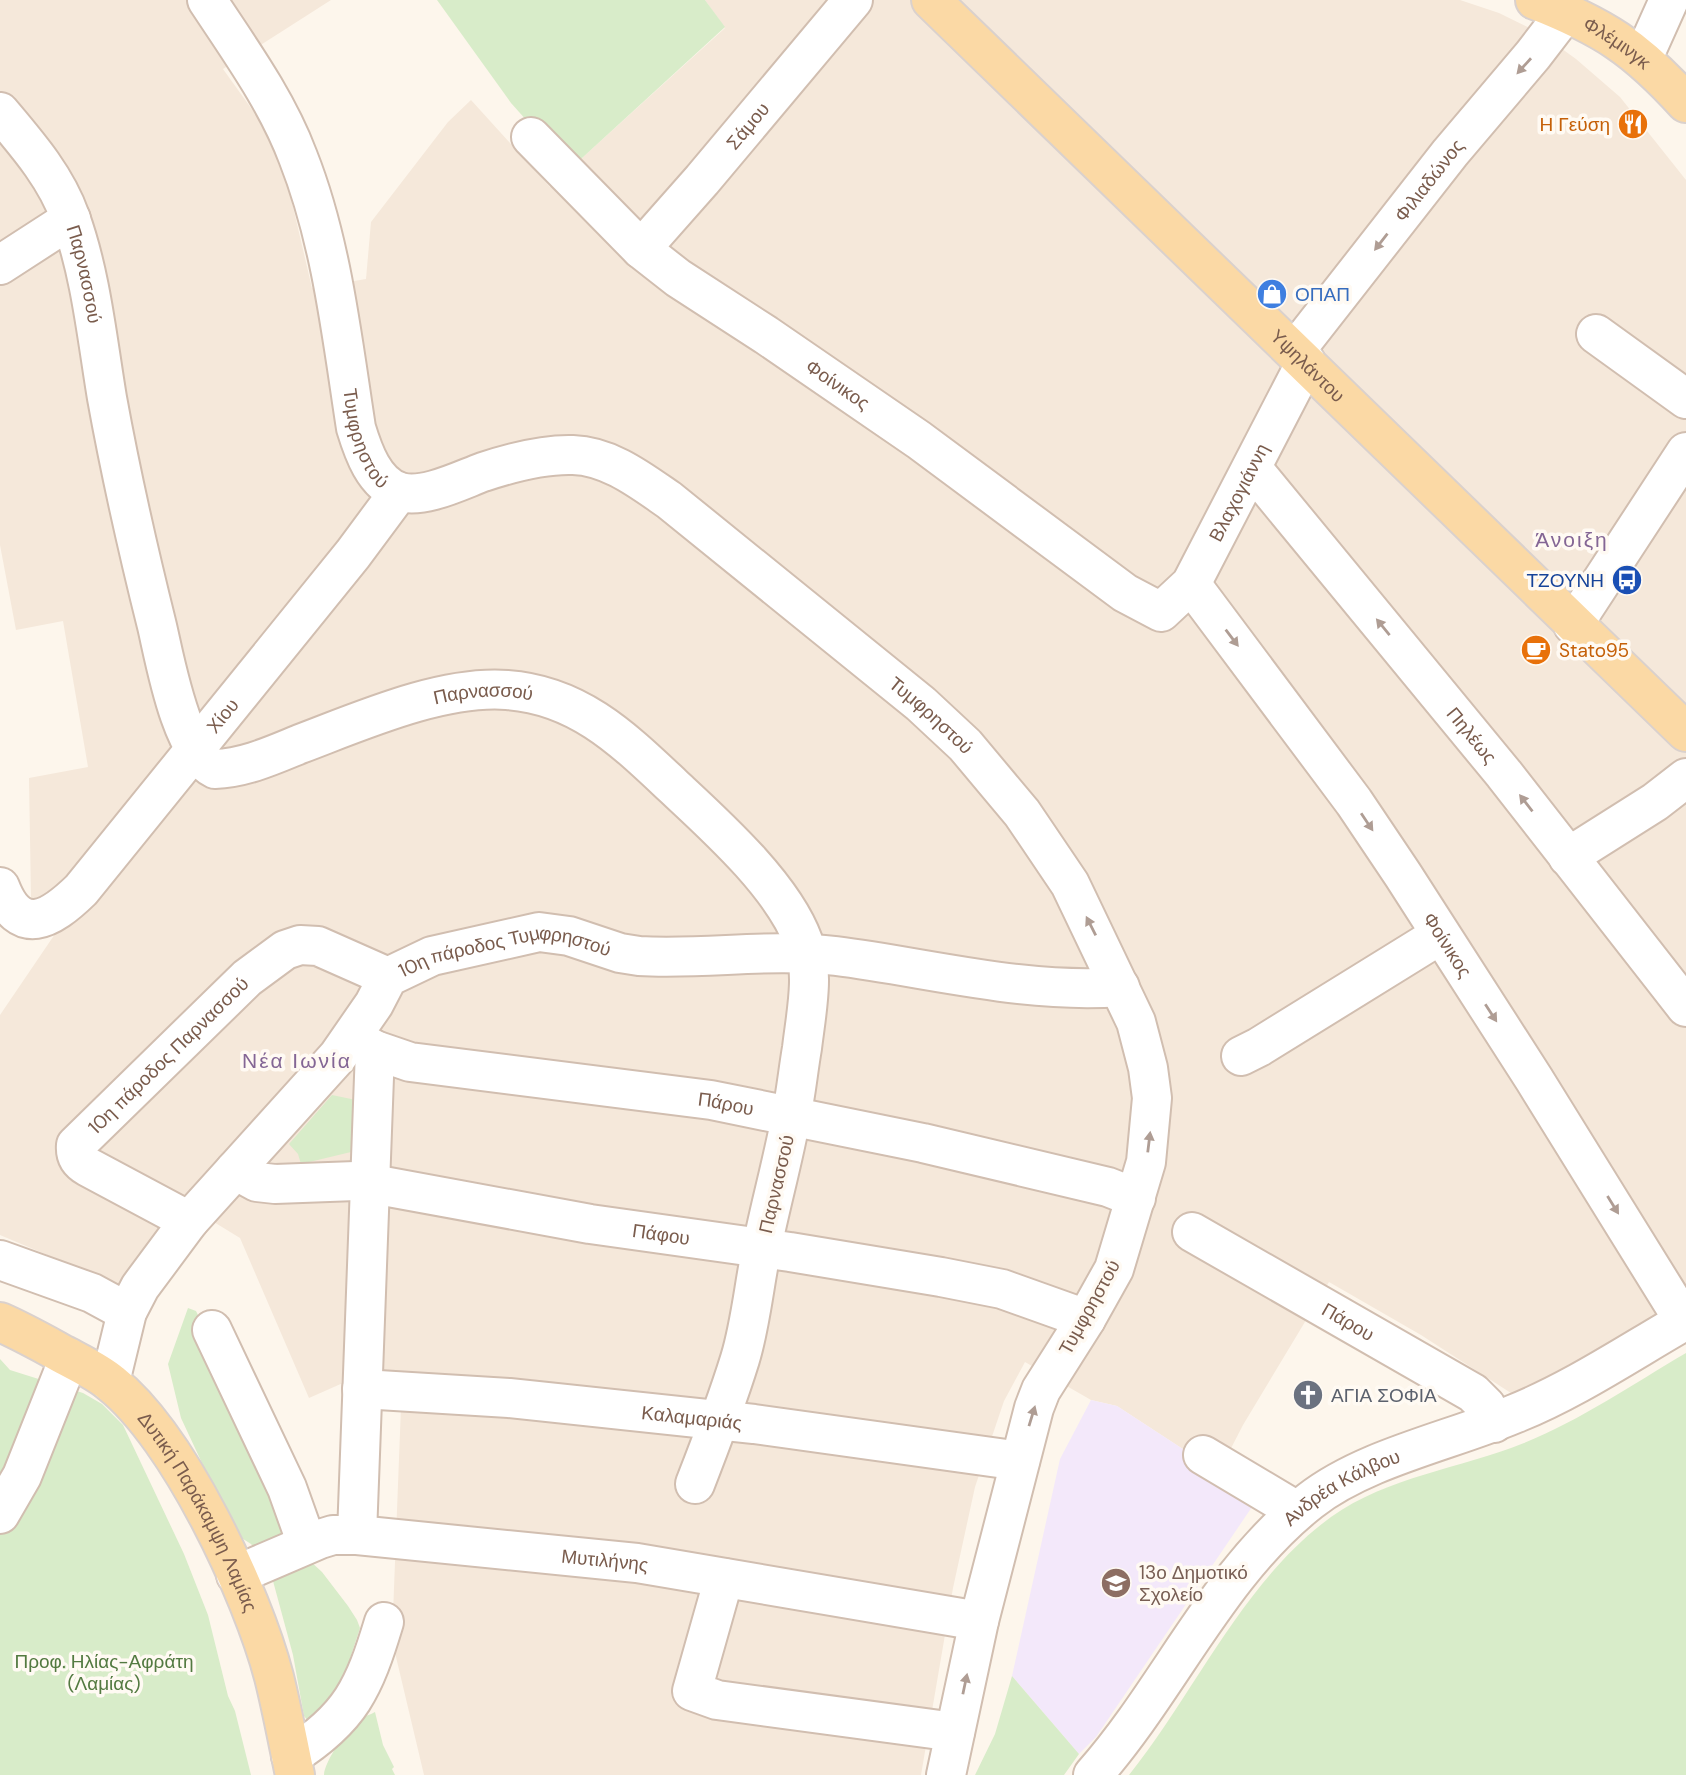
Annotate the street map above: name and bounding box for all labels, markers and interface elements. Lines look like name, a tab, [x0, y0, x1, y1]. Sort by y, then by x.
street label: Φλέμινγκ	[1579, 11, 1656, 75]
one-way arrow	[1516, 57, 1532, 74]
street label: Σάμου	[721, 97, 775, 155]
restaurant icon: Η Γεύση	[1616, 107, 1650, 141]
place label: Η Γεύση	[1540, 112, 1610, 137]
street label: Φιλιαδώνος	[1389, 134, 1470, 227]
street label: Παρνασσού	[61, 222, 107, 325]
one-way arrow	[1373, 233, 1388, 251]
shop icon: ΟΠΑΠ	[1255, 277, 1289, 311]
place label: ΟΠΑΠ	[1295, 282, 1350, 307]
street label: Υψηλάντου	[1265, 324, 1350, 408]
street label: Φοίνικος	[801, 354, 875, 416]
street label: Τυμφρηστού	[337, 387, 394, 494]
street label: Βλαχογιάννη	[1203, 439, 1275, 546]
district label: Άνοιξη	[1535, 526, 1609, 554]
bus stop icon: ΤΖΟΥΝΗ	[1610, 563, 1644, 597]
place label: ΤΖΟΥΝΗ	[1527, 568, 1604, 593]
one-way arrow	[1376, 618, 1391, 635]
one-way arrow	[1225, 629, 1240, 647]
cafe icon: Stato95	[1519, 633, 1553, 667]
place label: Stato95	[1559, 638, 1629, 663]
street label: Τυμφρηστού	[884, 671, 979, 759]
street label: Παρνασσού	[431, 678, 535, 710]
street label: Χίου	[201, 693, 244, 738]
street label: Πηλέως	[1441, 702, 1502, 769]
one-way arrow	[1520, 794, 1534, 812]
one-way arrow	[1360, 812, 1373, 831]
street label: Φοίνικος	[1417, 908, 1478, 982]
one-way arrow	[1086, 916, 1097, 936]
street label: 10η πάροδος Τυμφρηστού	[394, 920, 614, 983]
street label: 10η πάροδος Παρνασσού	[83, 971, 254, 1140]
one-way arrow	[1484, 1003, 1497, 1022]
district label: Νέα Ιωνία	[242, 1047, 352, 1075]
street label: Πάρου	[696, 1086, 756, 1121]
one-way arrow	[1143, 1131, 1154, 1153]
street label: Παρνασσού	[753, 1132, 800, 1236]
one-way arrow	[1606, 1195, 1619, 1214]
street label: Πάφου	[631, 1218, 692, 1251]
street label: Τυμφρηστού	[1053, 1255, 1126, 1359]
street label: Πάρου	[1317, 1297, 1379, 1347]
church icon: ΑΓΙΑ ΣΟΦΙΑ	[1291, 1378, 1325, 1412]
place label: ΑΓΙΑ ΣΟΦΙΑ	[1331, 1383, 1437, 1408]
street label: Καλαμαριάς	[640, 1400, 743, 1436]
one-way arrow	[1027, 1405, 1038, 1426]
street label: Δυτική Παράκαμψη Λαμίας	[132, 1406, 263, 1616]
street label: Ανδρέα Κάλβου	[1278, 1444, 1404, 1531]
street label: Μυτιλήνης	[560, 1543, 650, 1578]
place label: 13ο Δημοτικό Σχολείο	[1139, 1560, 1248, 1607]
school or university icon: 13ο Δημοτικό Σχολείο	[1099, 1566, 1133, 1600]
park label: Προφ. Ηλίας-Αφράτη (Λαμίας)	[15, 1649, 193, 1696]
one-way arrow	[960, 1673, 971, 1695]

